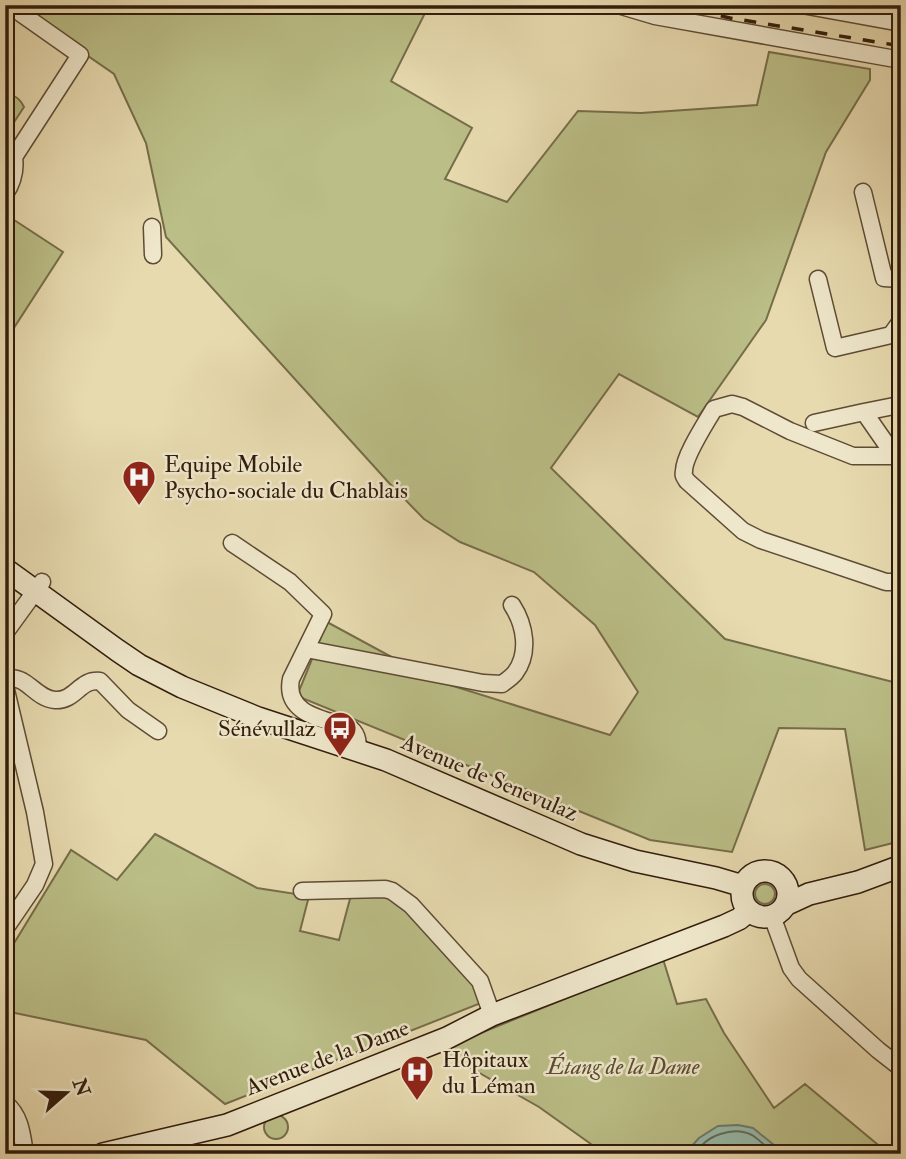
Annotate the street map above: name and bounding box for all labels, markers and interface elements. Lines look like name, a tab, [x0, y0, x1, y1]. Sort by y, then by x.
place label: Equipe Mobile Psycho-sociale du Chablais	[164, 450, 408, 505]
hospital icon: Equipe Mobile Psycho-sociale du Chablais	[120, 458, 158, 507]
bus stop icon: Sénévullaz	[321, 709, 359, 758]
place label: Sénévullaz	[218, 714, 316, 743]
street label: Avenue de Senevulaz	[396, 727, 583, 828]
street label: Avenue de la Dame	[240, 1013, 413, 1102]
place label: Hôpitaux du Léman	[442, 1045, 536, 1100]
park label: Étang de la Dame	[545, 1052, 700, 1081]
hospital icon: Hôpitaux du Léman	[398, 1053, 436, 1102]
north arrow	[32, 1058, 102, 1128]
text: N	[67, 1074, 96, 1101]

